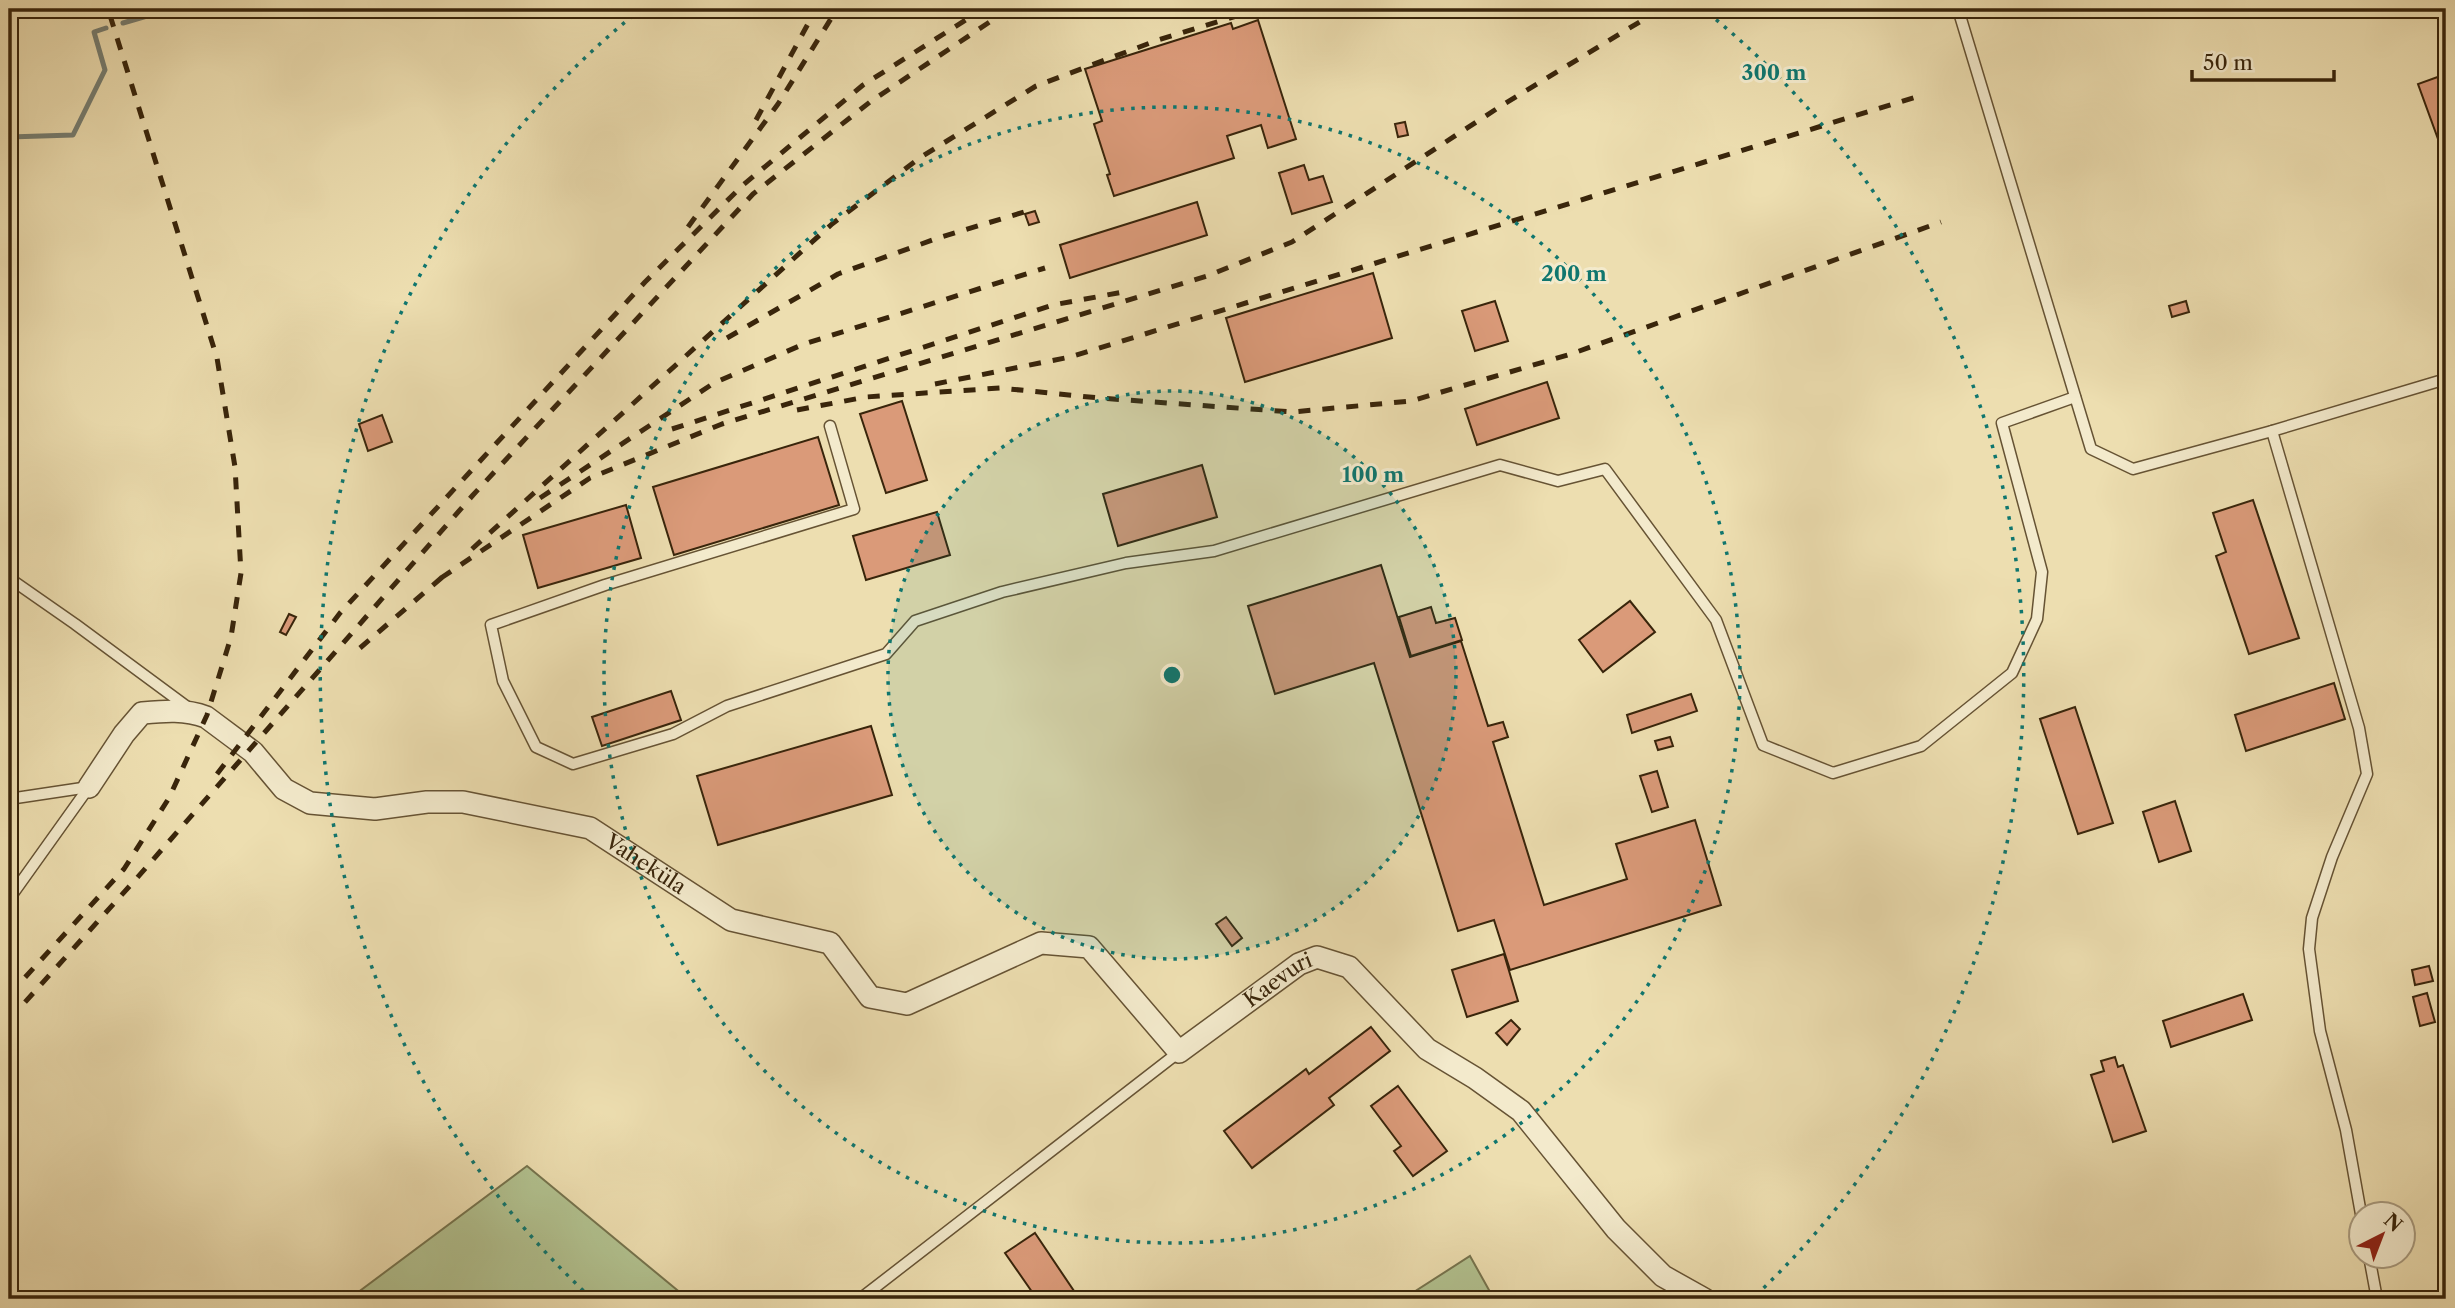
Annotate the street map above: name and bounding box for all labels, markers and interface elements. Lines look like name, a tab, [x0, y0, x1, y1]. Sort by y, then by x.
scale bar	[2192, 38, 2334, 82]
text: 50 m	[2203, 50, 2253, 75]
text: 300 m	[1742, 60, 1806, 85]
text: 200 m	[1541, 261, 1607, 286]
text: 100 m	[1342, 462, 1404, 487]
centre of rings	[1160, 663, 1184, 687]
street label: Vaheküla	[600, 828, 692, 900]
street label: Kaevuri	[1239, 947, 1316, 1012]
north arrow	[2346, 1200, 2416, 1270]
text: N	[2379, 1209, 2407, 1237]

